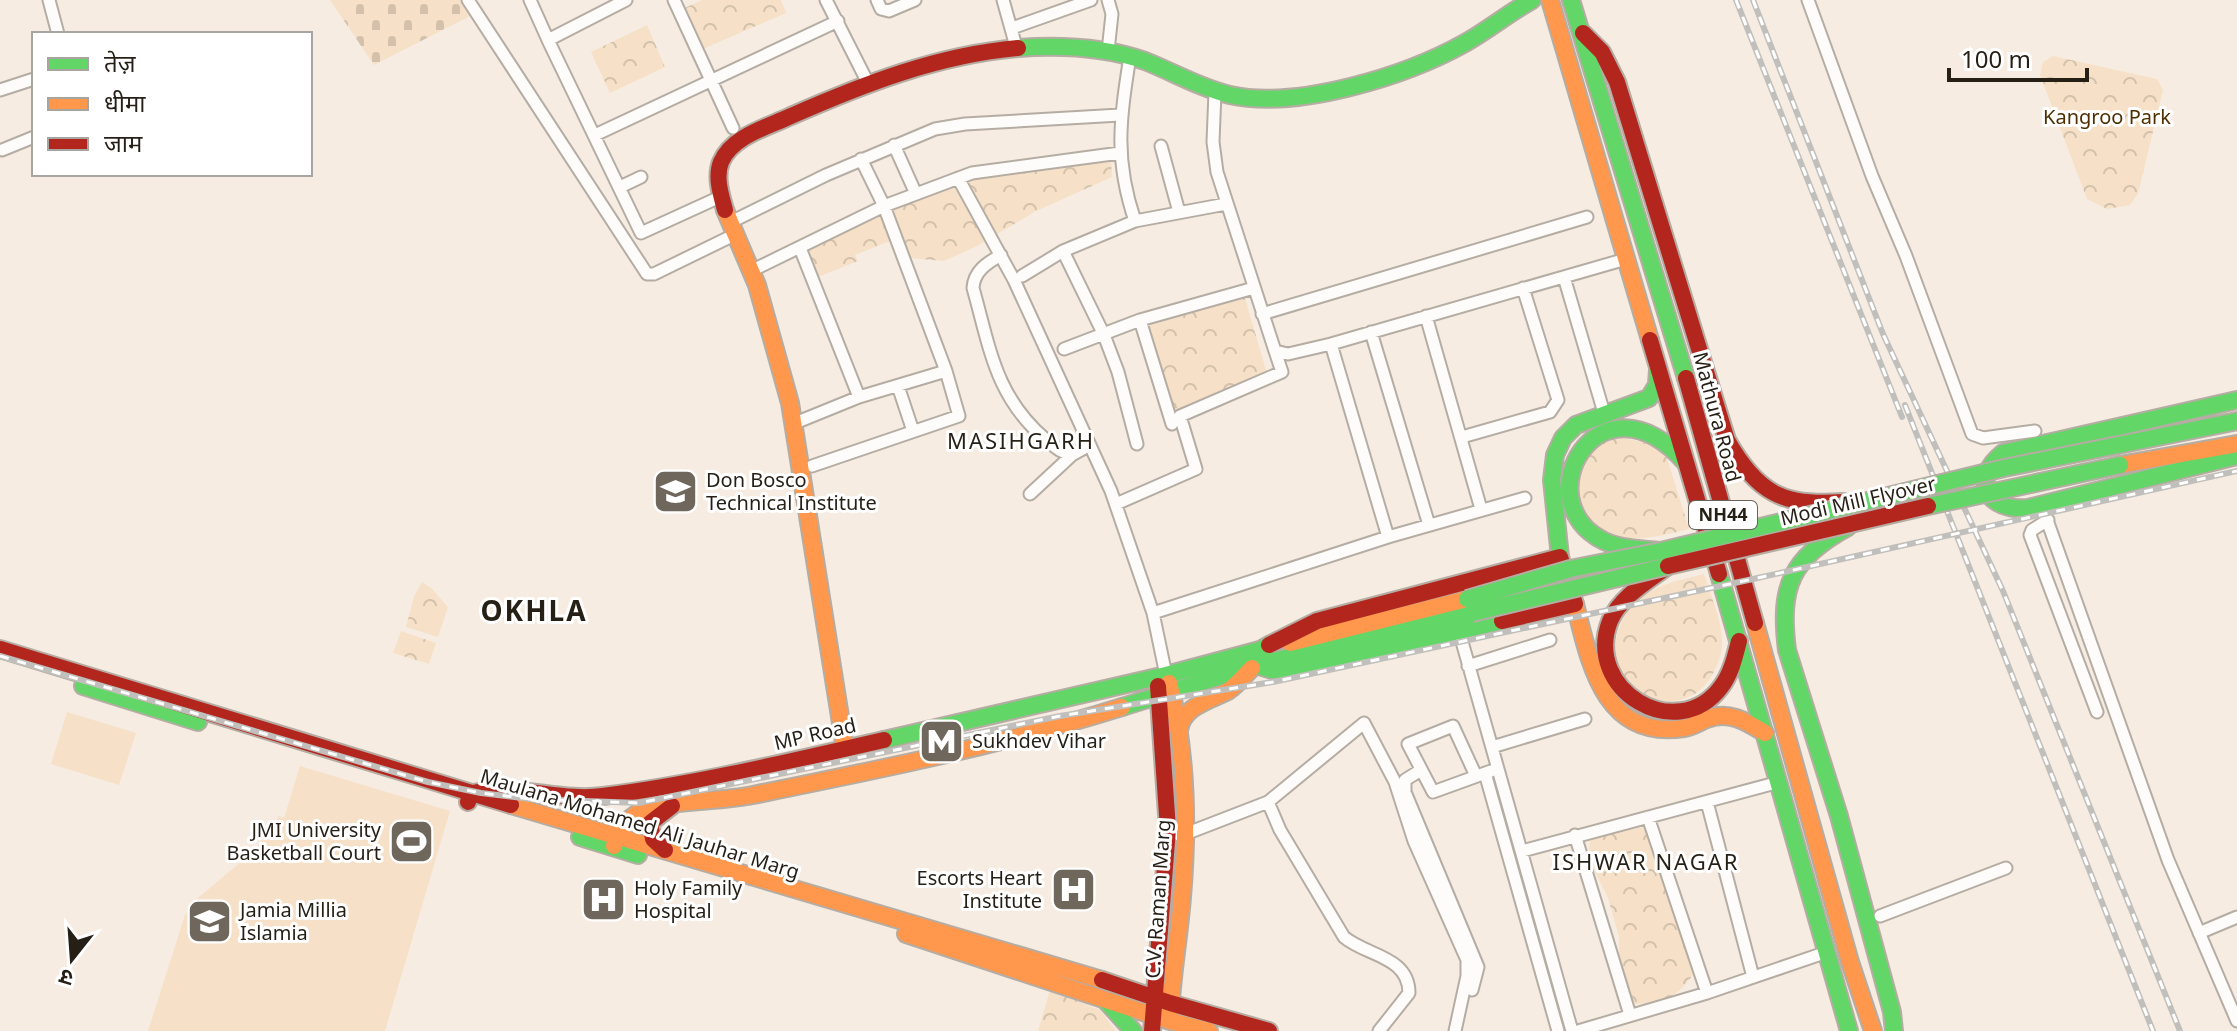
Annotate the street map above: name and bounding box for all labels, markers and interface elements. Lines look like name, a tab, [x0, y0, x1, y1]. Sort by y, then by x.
legend	[32, 32, 312, 176]
scale bar	[1949, 32, 2087, 82]
text: 100 m	[1961, 42, 2031, 75]
text: तेज़	[104, 46, 137, 79]
text: धीमा	[104, 86, 146, 119]
park label: Kangroo Park	[2043, 103, 2171, 130]
text: जाम	[104, 126, 143, 159]
street label: Mathura Road	[1687, 349, 1748, 485]
district label: MASIHGARH	[947, 425, 1095, 455]
place label: Don Bosco Technical Institute	[706, 466, 877, 516]
school or university icon: Don Bosco Technical Institute	[651, 468, 699, 516]
street label: Modi Mill Flyover	[1777, 469, 1938, 532]
road number: NH44	[1689, 501, 1757, 529]
district label: OKHLA	[480, 591, 588, 629]
street label: MP Road	[771, 711, 859, 756]
metro station icon: Sukhdev Vihar	[917, 717, 965, 765]
place label: Sukhdev Vihar	[972, 727, 1106, 754]
street label: Maulana Mohamed Ali Jauhar Marg	[477, 762, 803, 885]
place label: JMI University Basketball Court	[226, 816, 382, 866]
sports icon: JMI University Basketball Court	[388, 817, 436, 865]
street label: C.V. Raman Marg	[1138, 819, 1177, 979]
district label: ISHWAR NAGAR	[1553, 846, 1739, 876]
place label: Escorts Heart Institute	[917, 864, 1042, 914]
hospital icon: Escorts Heart Institute	[1049, 866, 1097, 914]
place label: Holy Family Hospital	[634, 874, 743, 924]
hospital icon: Holy Family Hospital	[579, 876, 627, 924]
place label: Jamia Millia Islamia	[238, 896, 347, 946]
school or university icon: Jamia Millia Islamia	[185, 897, 233, 945]
north arrow	[32, 919, 112, 999]
text: उ	[54, 963, 76, 995]

